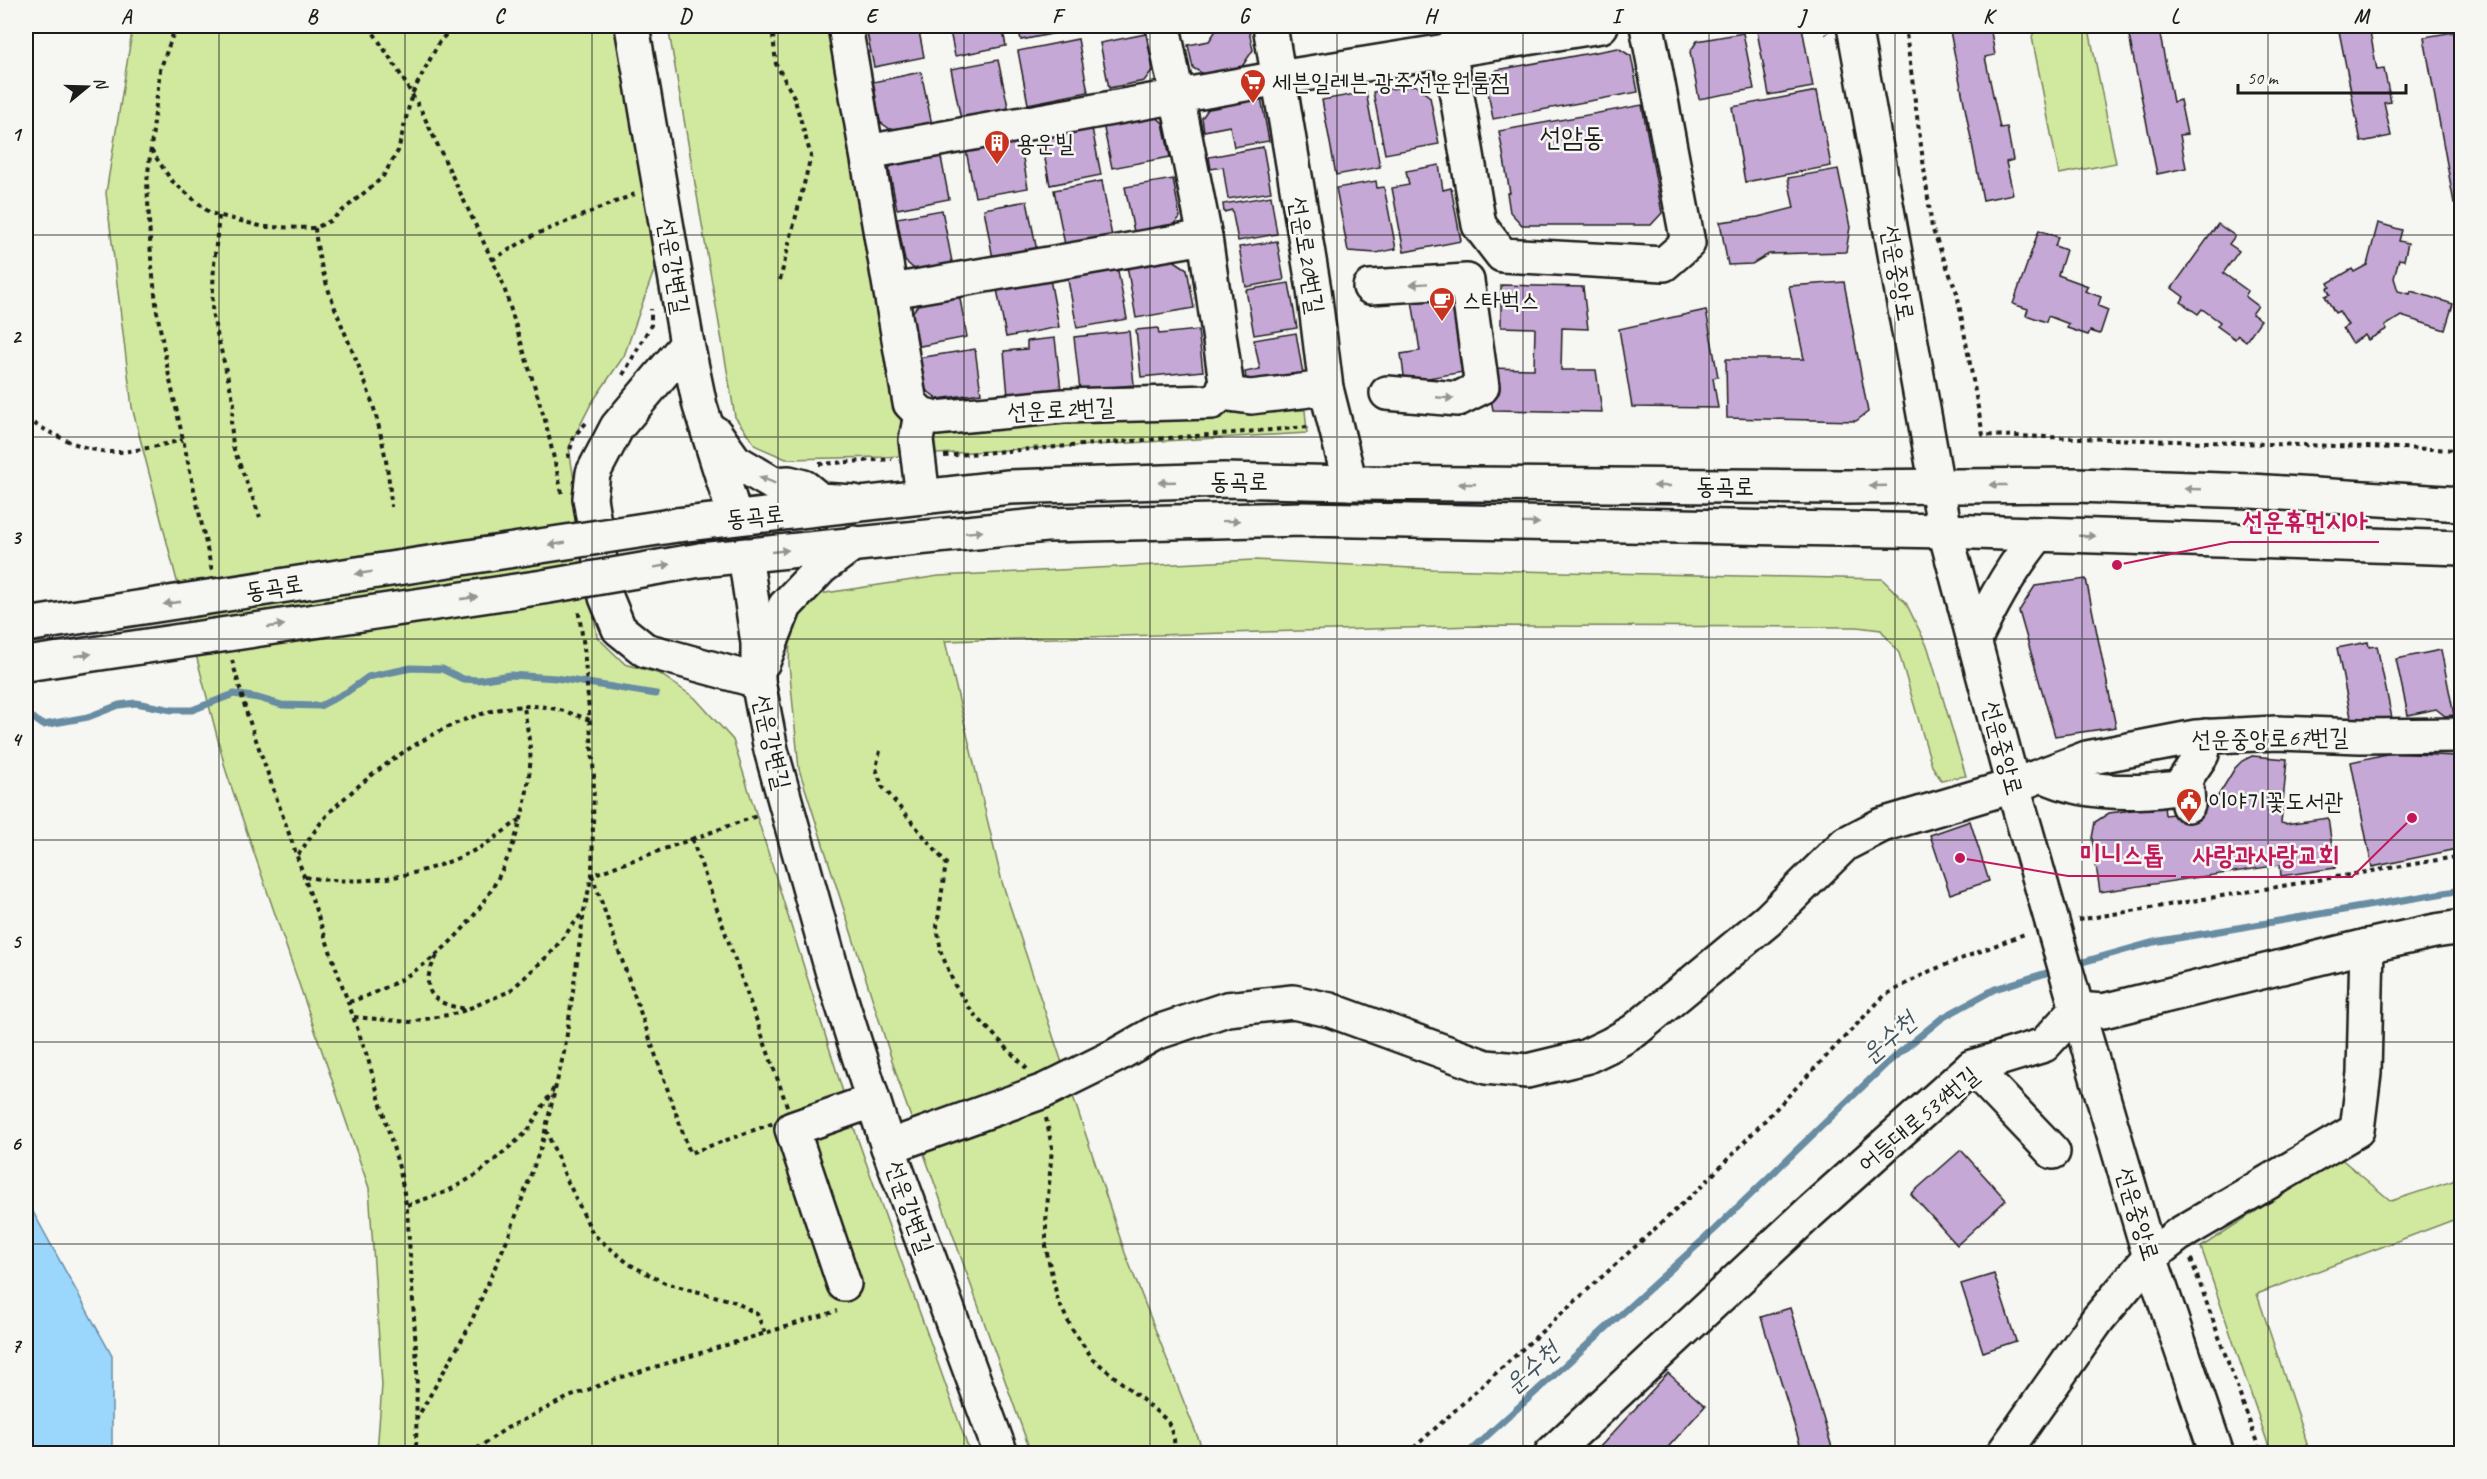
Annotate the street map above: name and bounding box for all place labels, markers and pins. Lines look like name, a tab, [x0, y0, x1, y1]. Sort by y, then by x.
supermarket icon: 세븐일레븐 광주선운원룸점	[1238, 67, 1268, 105]
place label: 세븐일레븐 광주선운원룸점	[1272, 67, 1510, 97]
building icon: 용운빌	[982, 128, 1012, 166]
place label: 용운빌	[1016, 128, 1075, 158]
cafe icon: 스타벅스	[1427, 285, 1457, 323]
place label: 스타벅스	[1462, 285, 1539, 315]
callout: 선운휴먼시아	[2230, 498, 2379, 542]
public building icon: 이야기꽃도서관	[2174, 786, 2204, 824]
place label: 이야기꽃도서관	[2208, 786, 2343, 816]
callout: 미니스톱	[2068, 832, 2176, 876]
callout: 사랑과사랑교회	[2181, 833, 2352, 877]

